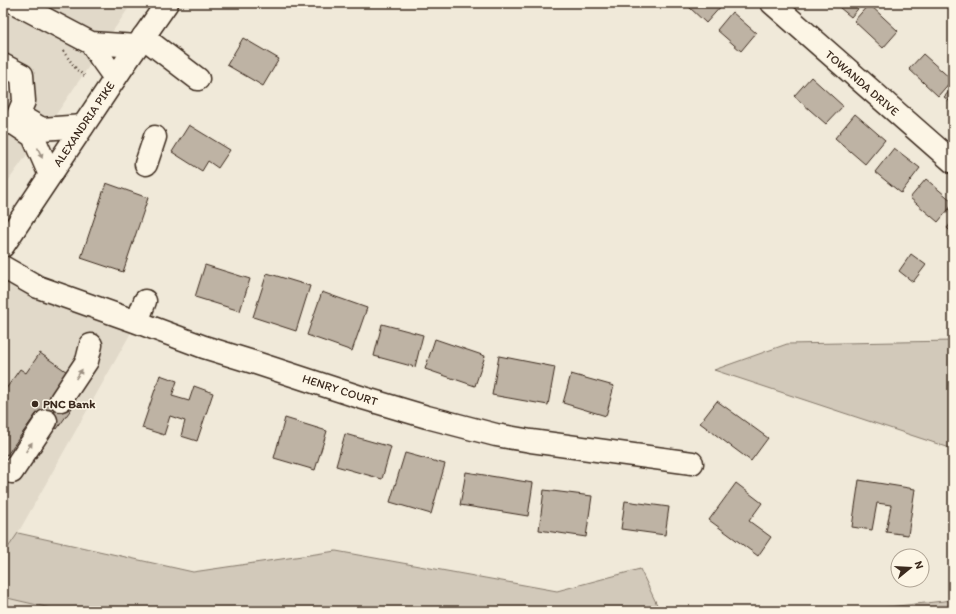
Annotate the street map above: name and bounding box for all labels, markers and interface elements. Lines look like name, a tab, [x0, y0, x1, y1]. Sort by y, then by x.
street label: TOWANDA DRIVE	[822, 47, 902, 119]
street label: ALEXANDRIA PIKE	[50, 78, 118, 169]
one-way arrow	[38, 147, 44, 159]
one-way arrow	[75, 368, 83, 379]
street label: HENRY COURT	[301, 371, 380, 409]
place label: PNC Bank	[43, 397, 96, 411]
marker: PNC Bank	[30, 399, 40, 409]
one-way arrow	[25, 442, 33, 452]
north arrow	[890, 548, 930, 588]
text: N	[912, 560, 926, 571]

